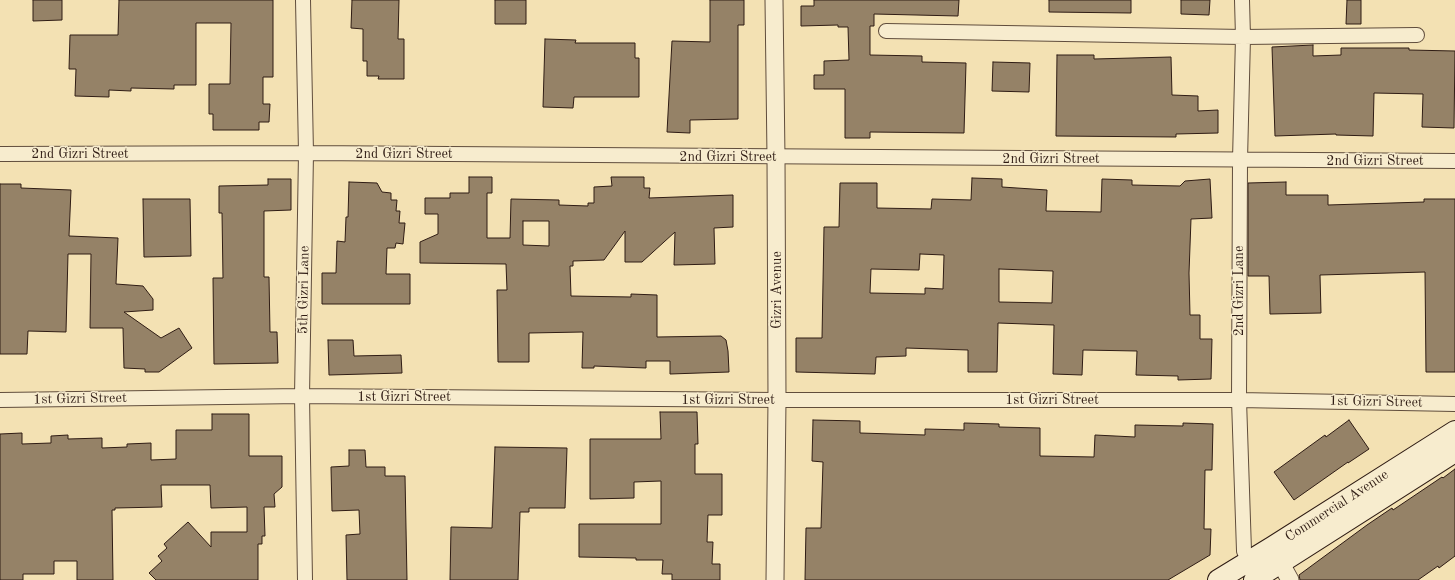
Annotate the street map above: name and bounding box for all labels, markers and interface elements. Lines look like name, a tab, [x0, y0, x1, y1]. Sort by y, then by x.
street label: 2nd Gizri Street	[31, 146, 129, 162]
street label: 2nd Gizri Street	[355, 146, 453, 162]
street label: 2nd Gizri Street	[679, 149, 777, 165]
street label: 2nd Gizri Street	[1002, 151, 1100, 167]
street label: 2nd Gizri Street	[1326, 153, 1424, 169]
street label: 5th Gizri Lane	[295, 246, 313, 334]
street label: 2nd Gizri Lane	[1231, 246, 1247, 336]
street label: Gizri Avenue	[769, 251, 785, 329]
street label: 1st Gizri Street	[357, 389, 451, 405]
street label: 1st Gizri Street	[33, 390, 127, 408]
street label: 1st Gizri Street	[681, 392, 775, 408]
street label: 1st Gizri Street	[1005, 392, 1099, 408]
street label: 1st Gizri Street	[1329, 393, 1423, 411]
street label: Commercial Avenue	[1282, 466, 1392, 546]

